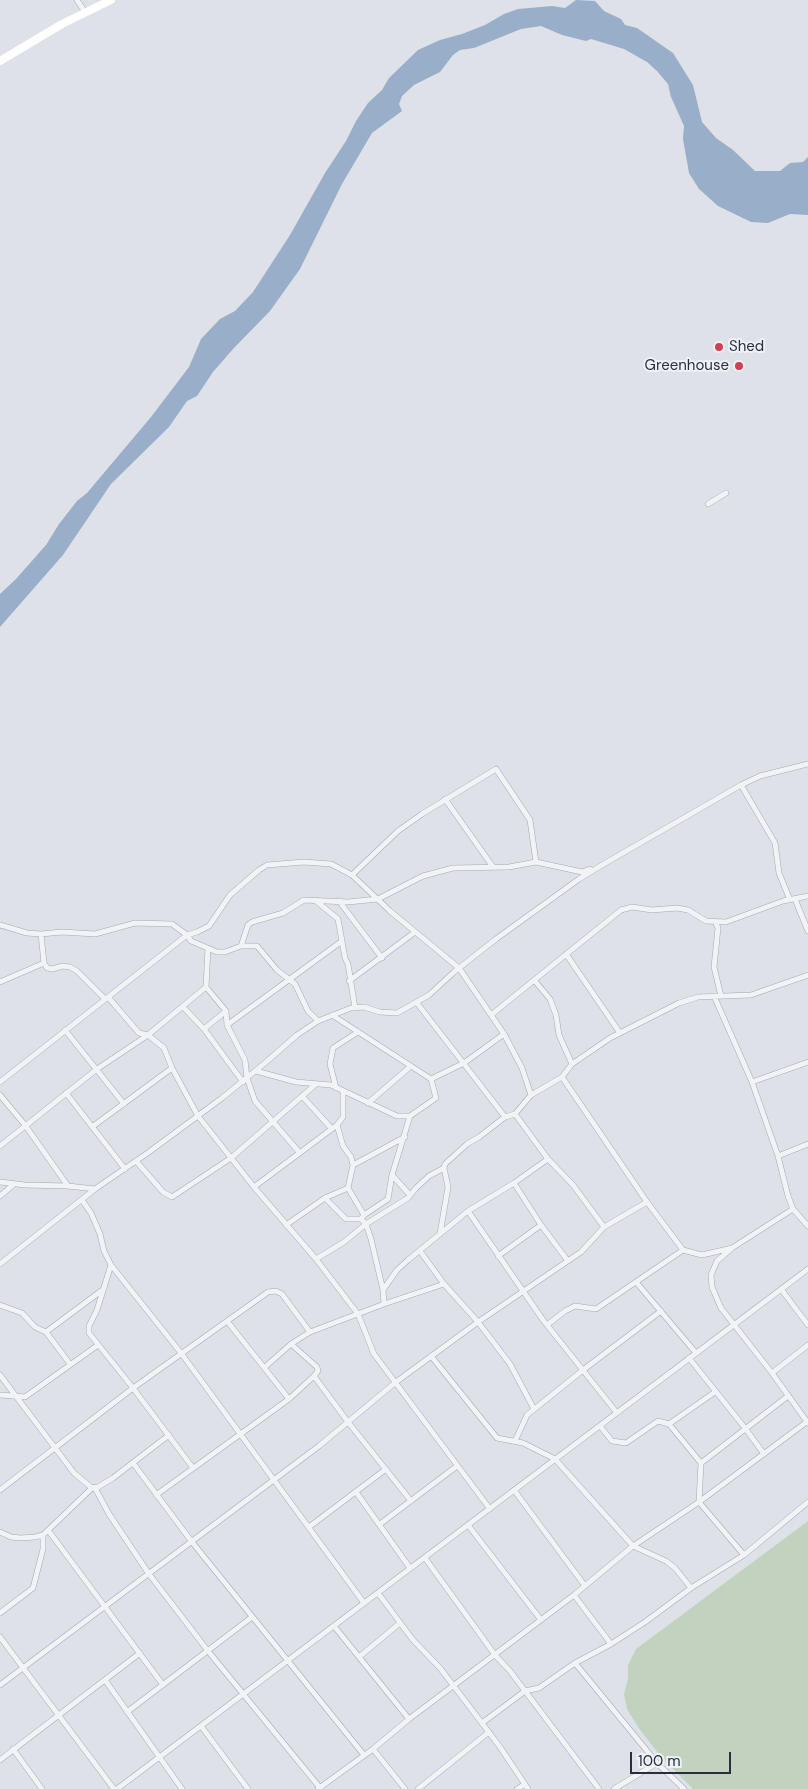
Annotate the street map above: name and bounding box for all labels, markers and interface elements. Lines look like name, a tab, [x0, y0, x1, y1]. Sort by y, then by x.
place label: Shed	[729, 338, 764, 356]
marker: Shed	[713, 341, 725, 353]
place label: Greenhouse	[645, 357, 729, 375]
marker: Greenhouse	[733, 360, 745, 372]
scale bar	[633, 1742, 734, 1774]
text: 100 m	[638, 1751, 681, 1771]

